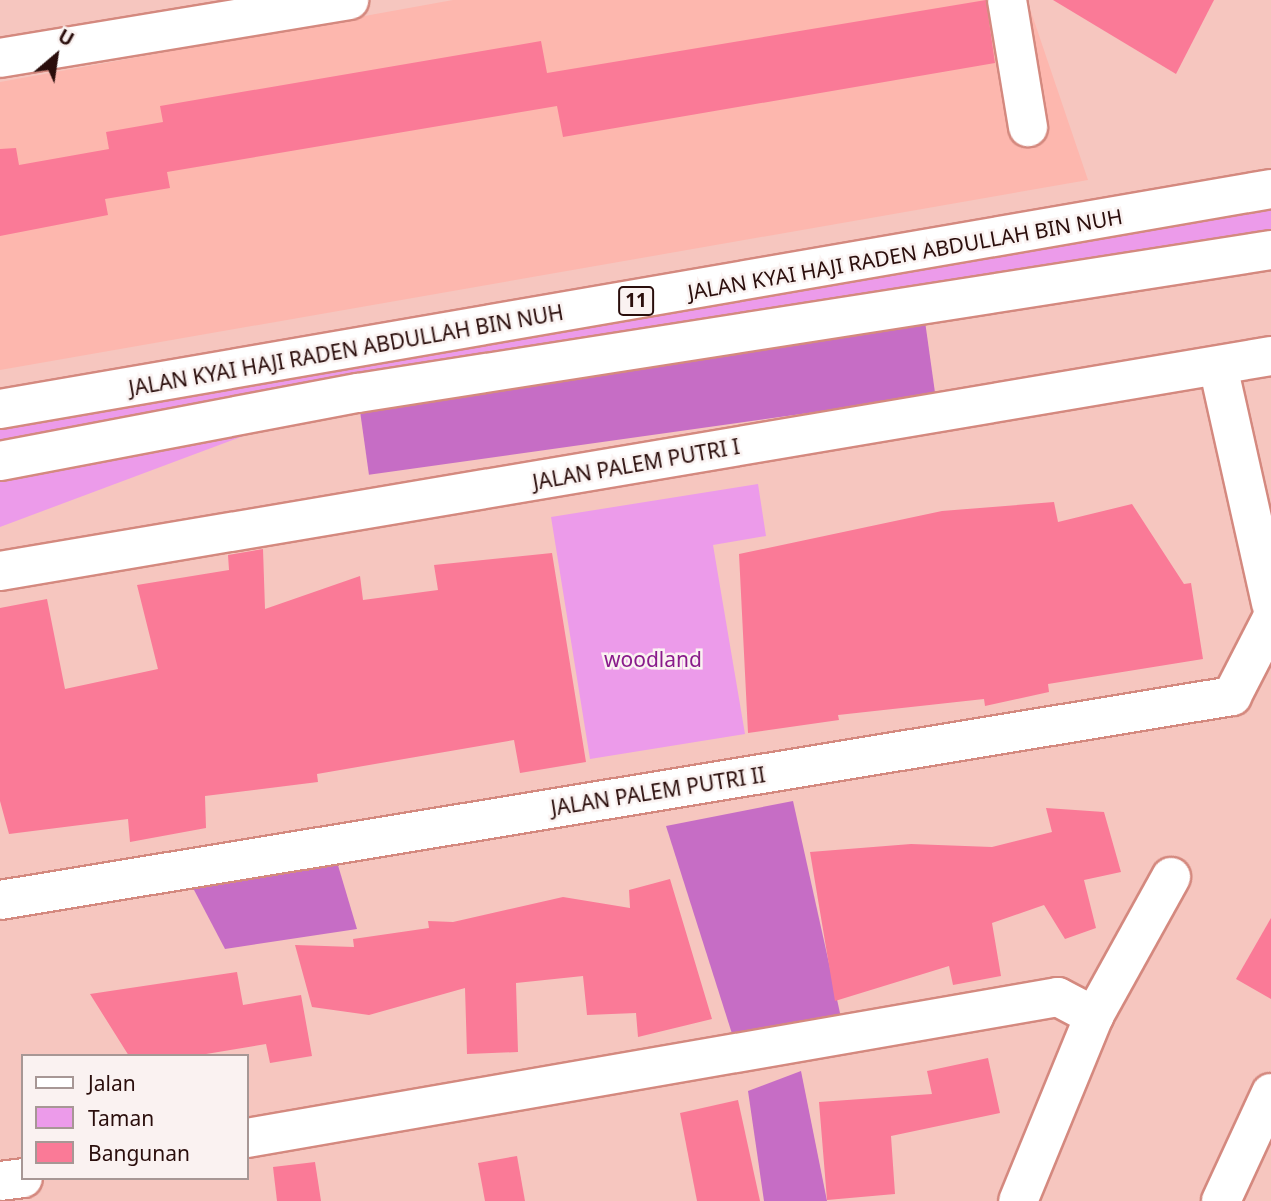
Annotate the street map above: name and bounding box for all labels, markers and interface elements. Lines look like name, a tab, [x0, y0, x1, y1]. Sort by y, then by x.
north arrow	[21, 21, 91, 91]
text: U	[54, 23, 79, 52]
street label: JALAN KYAI HAJI RADEN ABDULLAH BIN NUH	[686, 203, 1124, 305]
road number: 11	[617, 286, 655, 316]
street label: JALAN KYAI HAJI RADEN ABDULLAH BIN NUH	[127, 299, 565, 401]
street label: JALAN PALEM PUTRI I	[531, 433, 741, 495]
park label: woodland	[604, 646, 702, 672]
street label: JALAN PALEM PUTRI II	[549, 762, 767, 820]
legend	[21, 1054, 248, 1180]
text: Jalan	[88, 1069, 136, 1097]
text: Taman	[88, 1104, 154, 1132]
text: Bangunan	[88, 1139, 190, 1167]

